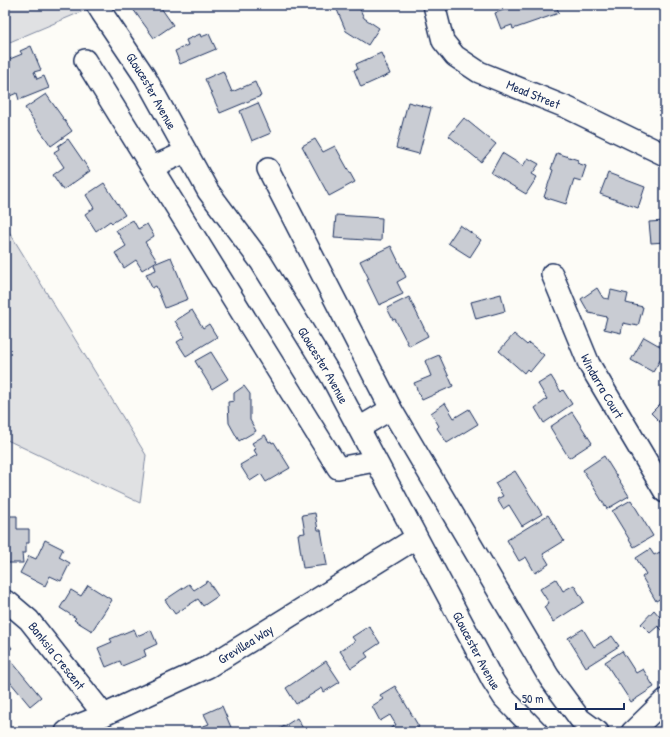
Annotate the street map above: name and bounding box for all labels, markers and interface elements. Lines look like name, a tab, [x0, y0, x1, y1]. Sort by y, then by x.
street label: Gloucester Avenue	[122, 49, 181, 133]
street label: Mead Street	[504, 75, 564, 113]
street label: Gloucester Avenue	[294, 323, 353, 407]
street label: Windarra Court	[577, 351, 629, 422]
street label: Gloucester Avenue	[449, 608, 505, 693]
street label: Banksia Crescent	[25, 618, 90, 694]
street label: Grevillea Way	[214, 620, 277, 668]
scale bar	[516, 685, 624, 711]
text: 50 m	[522, 690, 543, 707]

